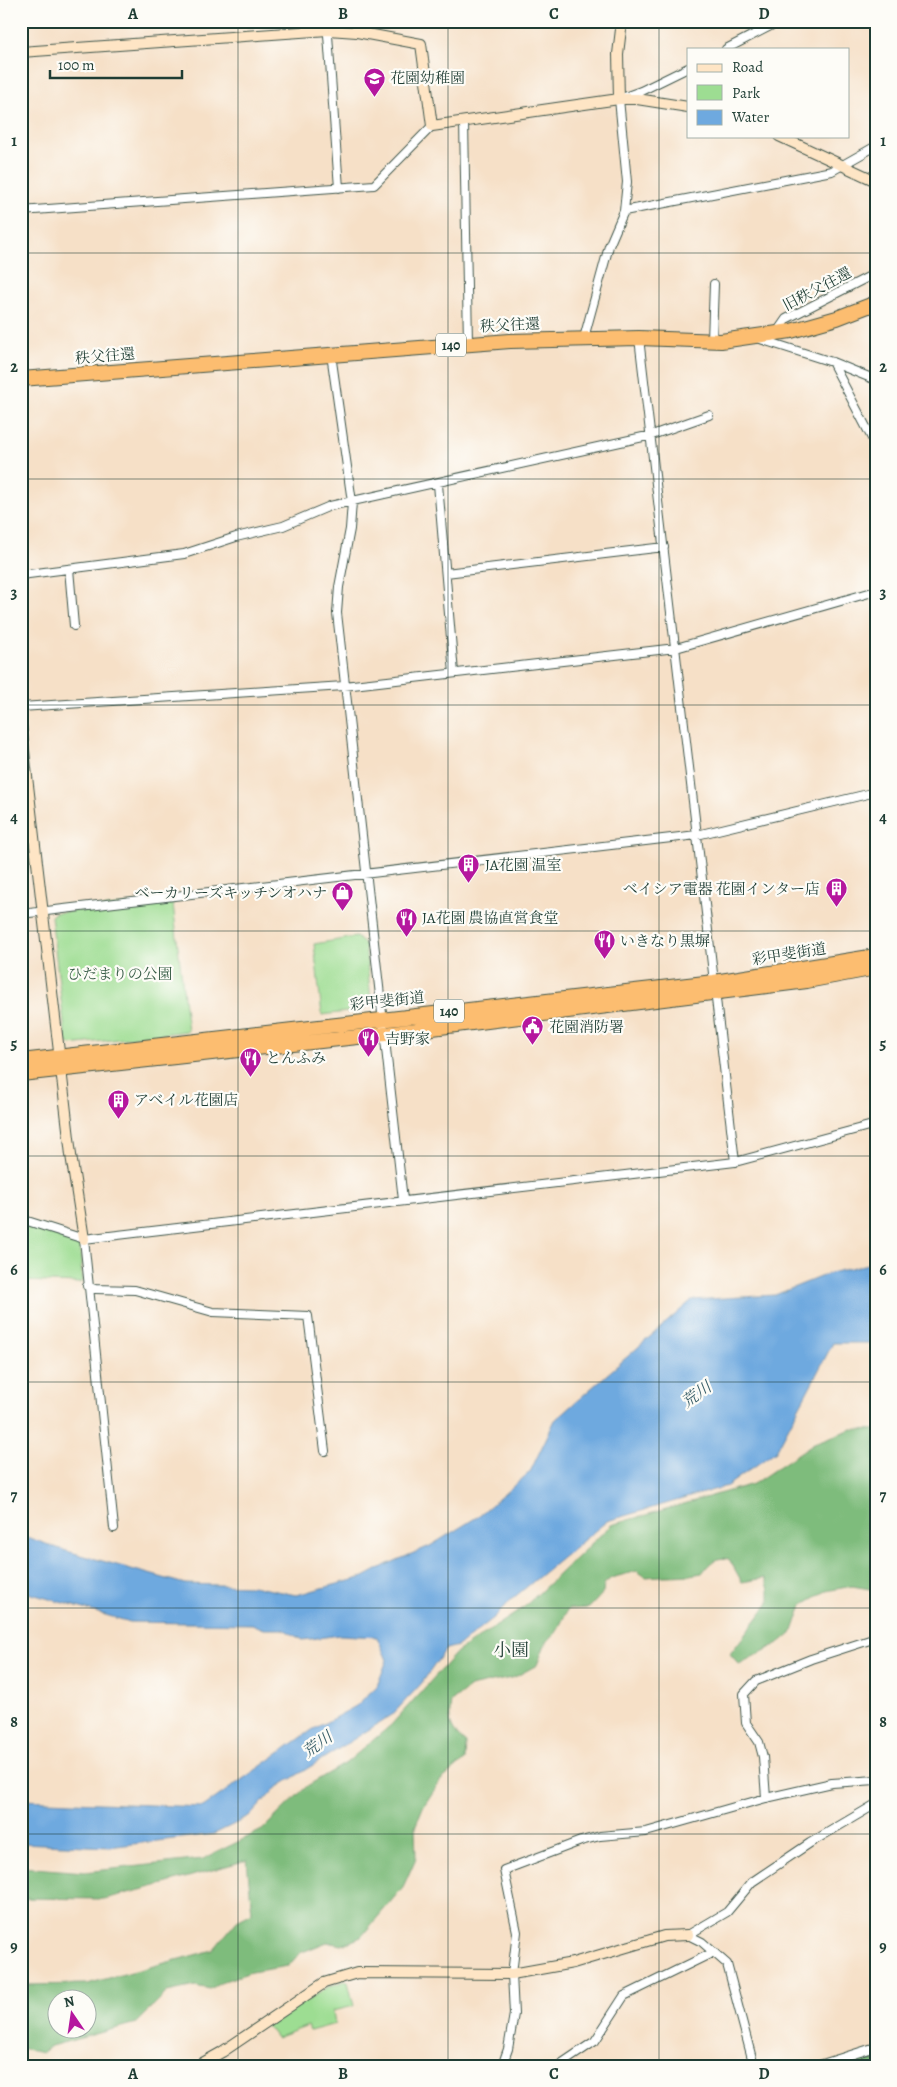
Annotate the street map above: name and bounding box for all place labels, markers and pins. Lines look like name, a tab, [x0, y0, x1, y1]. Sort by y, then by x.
school or university icon: 花園幼稚園	[362, 66, 386, 97]
place label: 花園幼稚園	[390, 68, 465, 88]
building icon: JA花園 温室	[457, 853, 481, 884]
place label: JA花園 温室	[485, 855, 562, 875]
building icon: ベイシア電器 花園インター店	[824, 877, 848, 908]
place label: ベイシア電器 花園インター店	[623, 879, 820, 899]
shop icon: ベーカリーズキッチンオハナ	[331, 881, 355, 912]
place label: ベーカリーズキッチンオハナ	[134, 883, 327, 903]
restaurant icon: JA花園 農協直営食堂	[394, 906, 418, 937]
place label: JA花園 農協直営食堂	[422, 908, 559, 928]
restaurant icon: いきなり黒塀	[592, 929, 616, 960]
place label: いきなり黒塀	[620, 931, 710, 951]
public building icon: 花園消防署	[521, 1015, 545, 1046]
place label: 花園消防署	[549, 1017, 624, 1037]
restaurant icon: 吉野家	[357, 1027, 381, 1058]
place label: 吉野家	[385, 1029, 430, 1049]
restaurant icon: とんふみ	[238, 1046, 262, 1077]
place label: とんふみ	[266, 1048, 326, 1068]
building icon: アベイル花園店	[106, 1088, 130, 1119]
place label: アベイル花園店	[134, 1090, 238, 1110]

